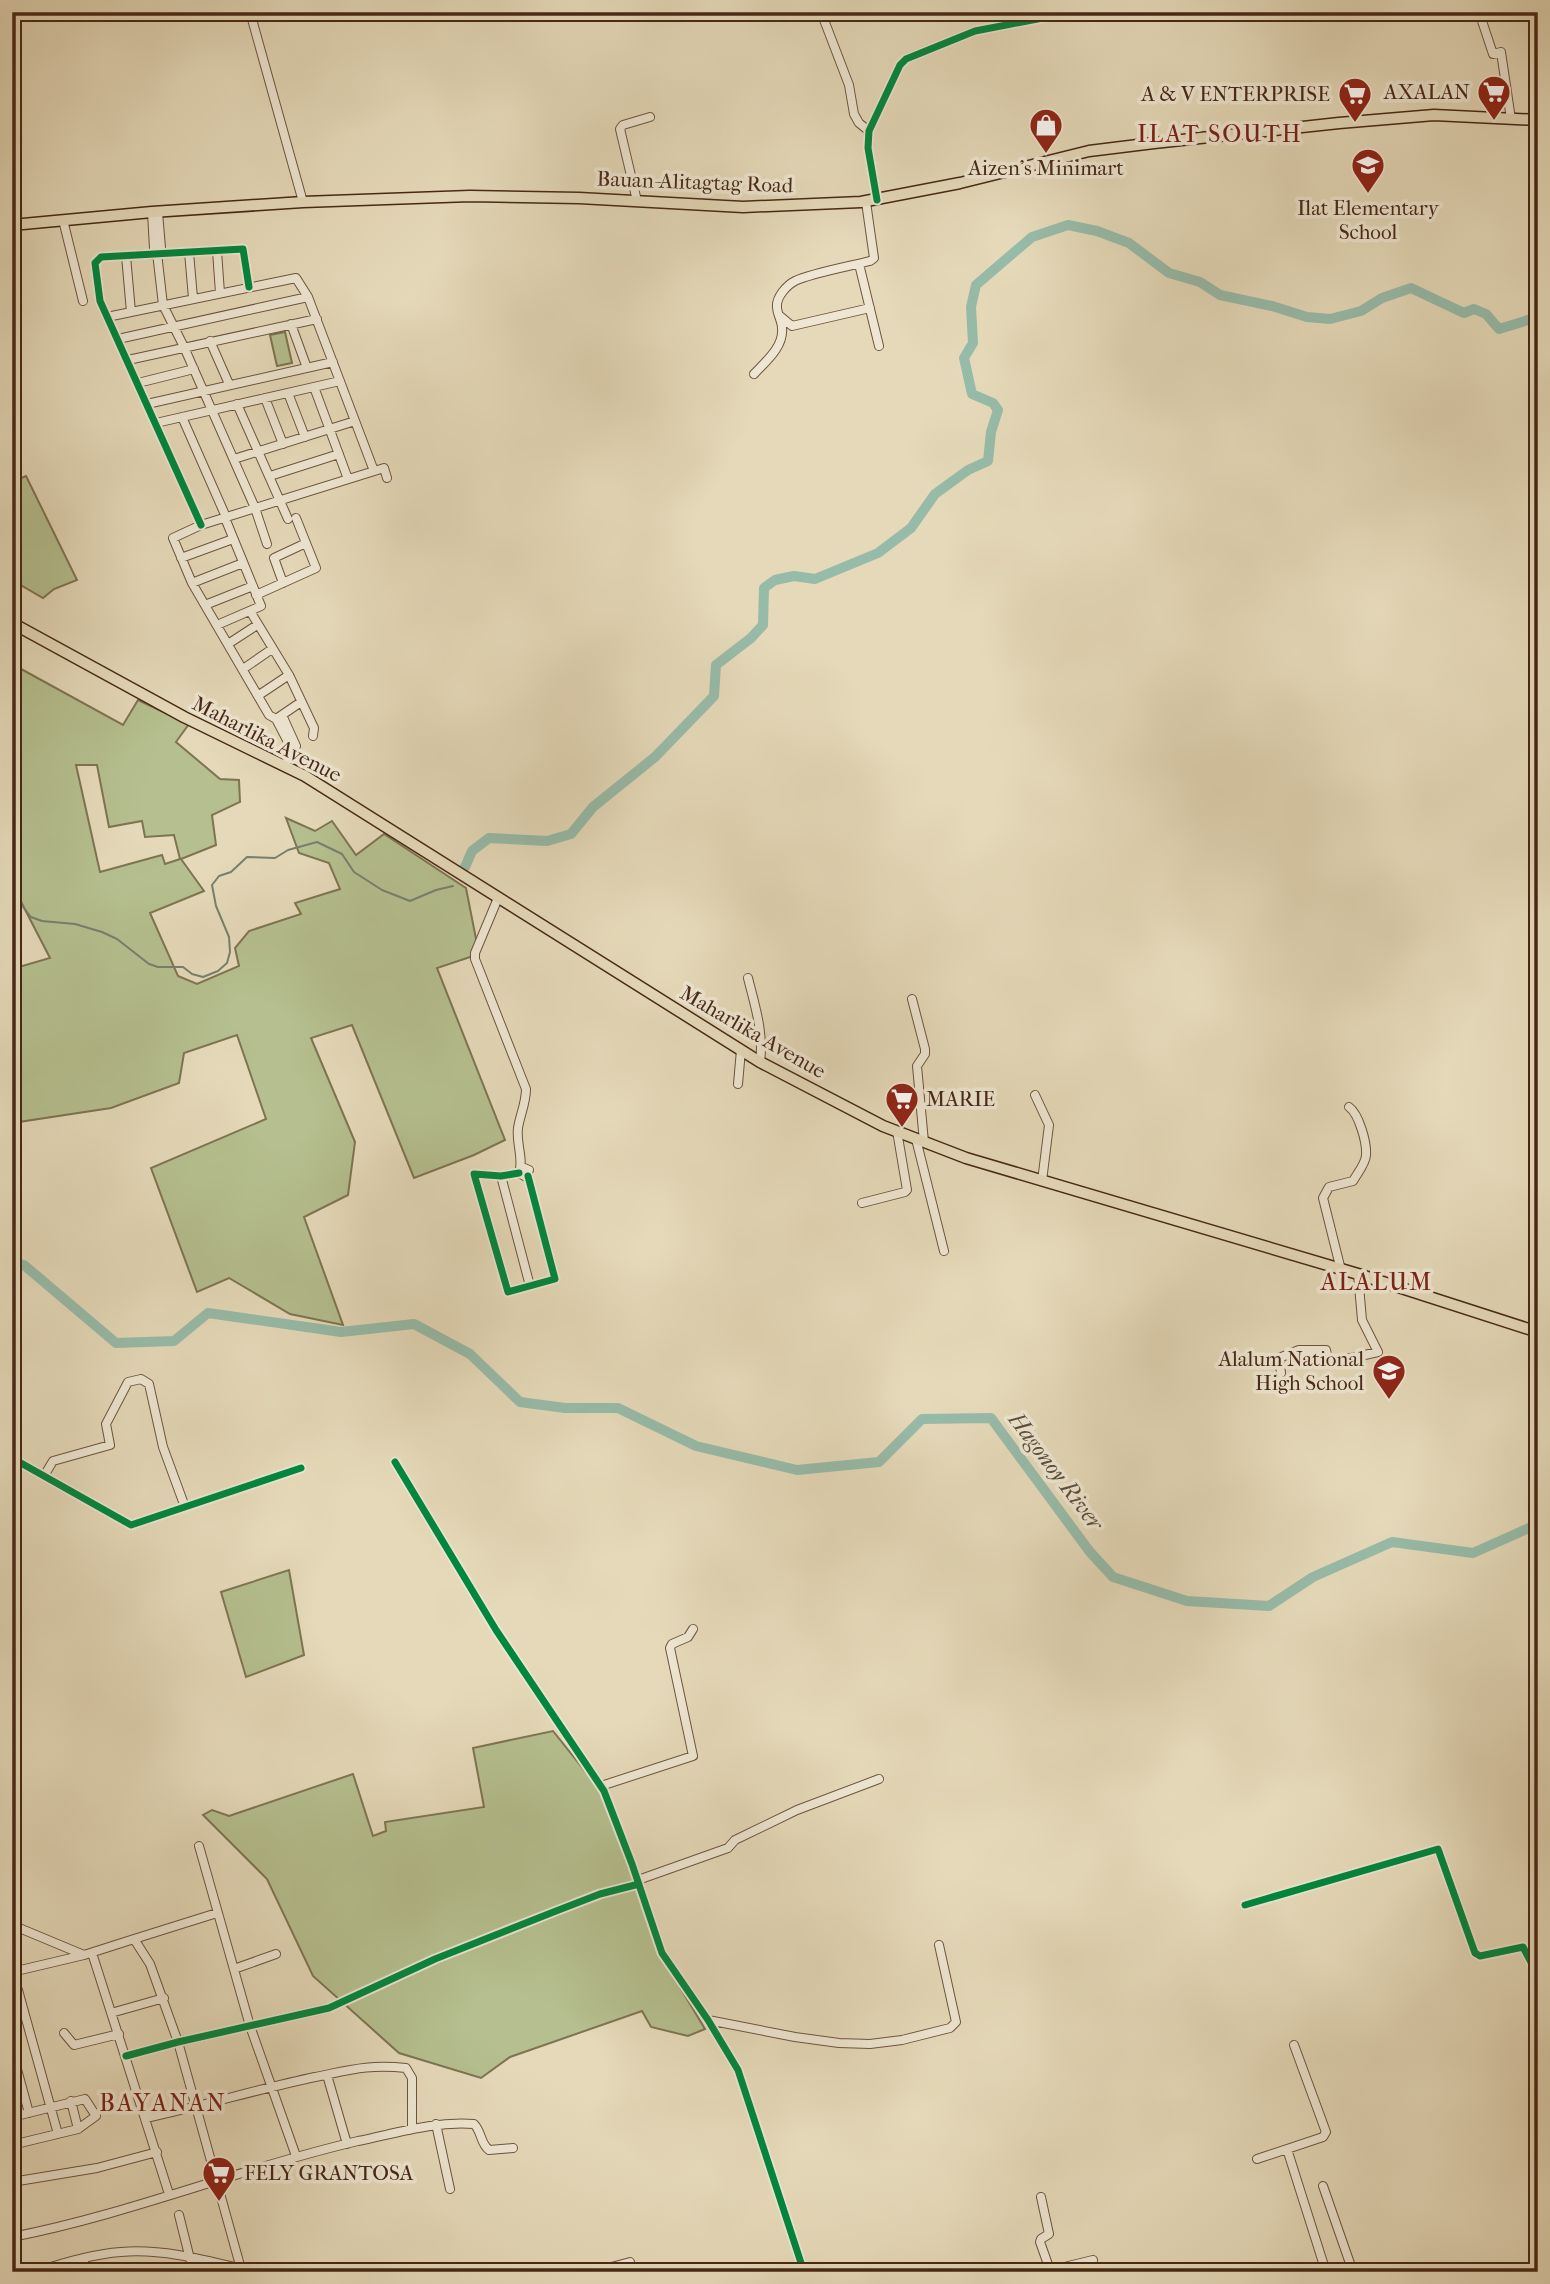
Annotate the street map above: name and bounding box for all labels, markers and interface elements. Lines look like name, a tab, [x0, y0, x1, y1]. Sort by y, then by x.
supermarket icon: AXALAN	[1475, 73, 1513, 122]
supermarket icon: A & V ENTERPRISE	[1336, 75, 1374, 124]
place label: AXALAN	[1383, 80, 1470, 104]
place label: A & V ENTERPRISE	[1140, 82, 1330, 106]
shop icon: Aizen’s Minimart	[1027, 106, 1065, 155]
district label: ILAT SOUTH	[1137, 120, 1303, 148]
school or university icon: Ilat Elementary School	[1349, 146, 1387, 195]
place label: Aizen’s Minimart	[967, 156, 1124, 180]
street label: Bauan-Alitagtag Road	[596, 167, 794, 197]
place label: Ilat Elementary School	[1297, 196, 1440, 244]
street label: Maharlika Avenue	[188, 691, 346, 787]
street label: Maharlika Avenue	[676, 981, 830, 1083]
supermarket icon: MARIE	[883, 1080, 921, 1129]
place label: MARIE	[926, 1087, 995, 1111]
district label: ALALUM	[1320, 1268, 1433, 1296]
place label: Alalum National High School	[1217, 1347, 1364, 1395]
school or university icon: Alalum National High School	[1370, 1352, 1408, 1401]
water label: Hagonoy River	[1002, 1406, 1110, 1537]
district label: BAYANAN	[99, 2089, 227, 2117]
supermarket icon: FELY GRANTOSA	[200, 2154, 238, 2203]
place label: FELY GRANTOSA	[244, 2161, 414, 2185]

